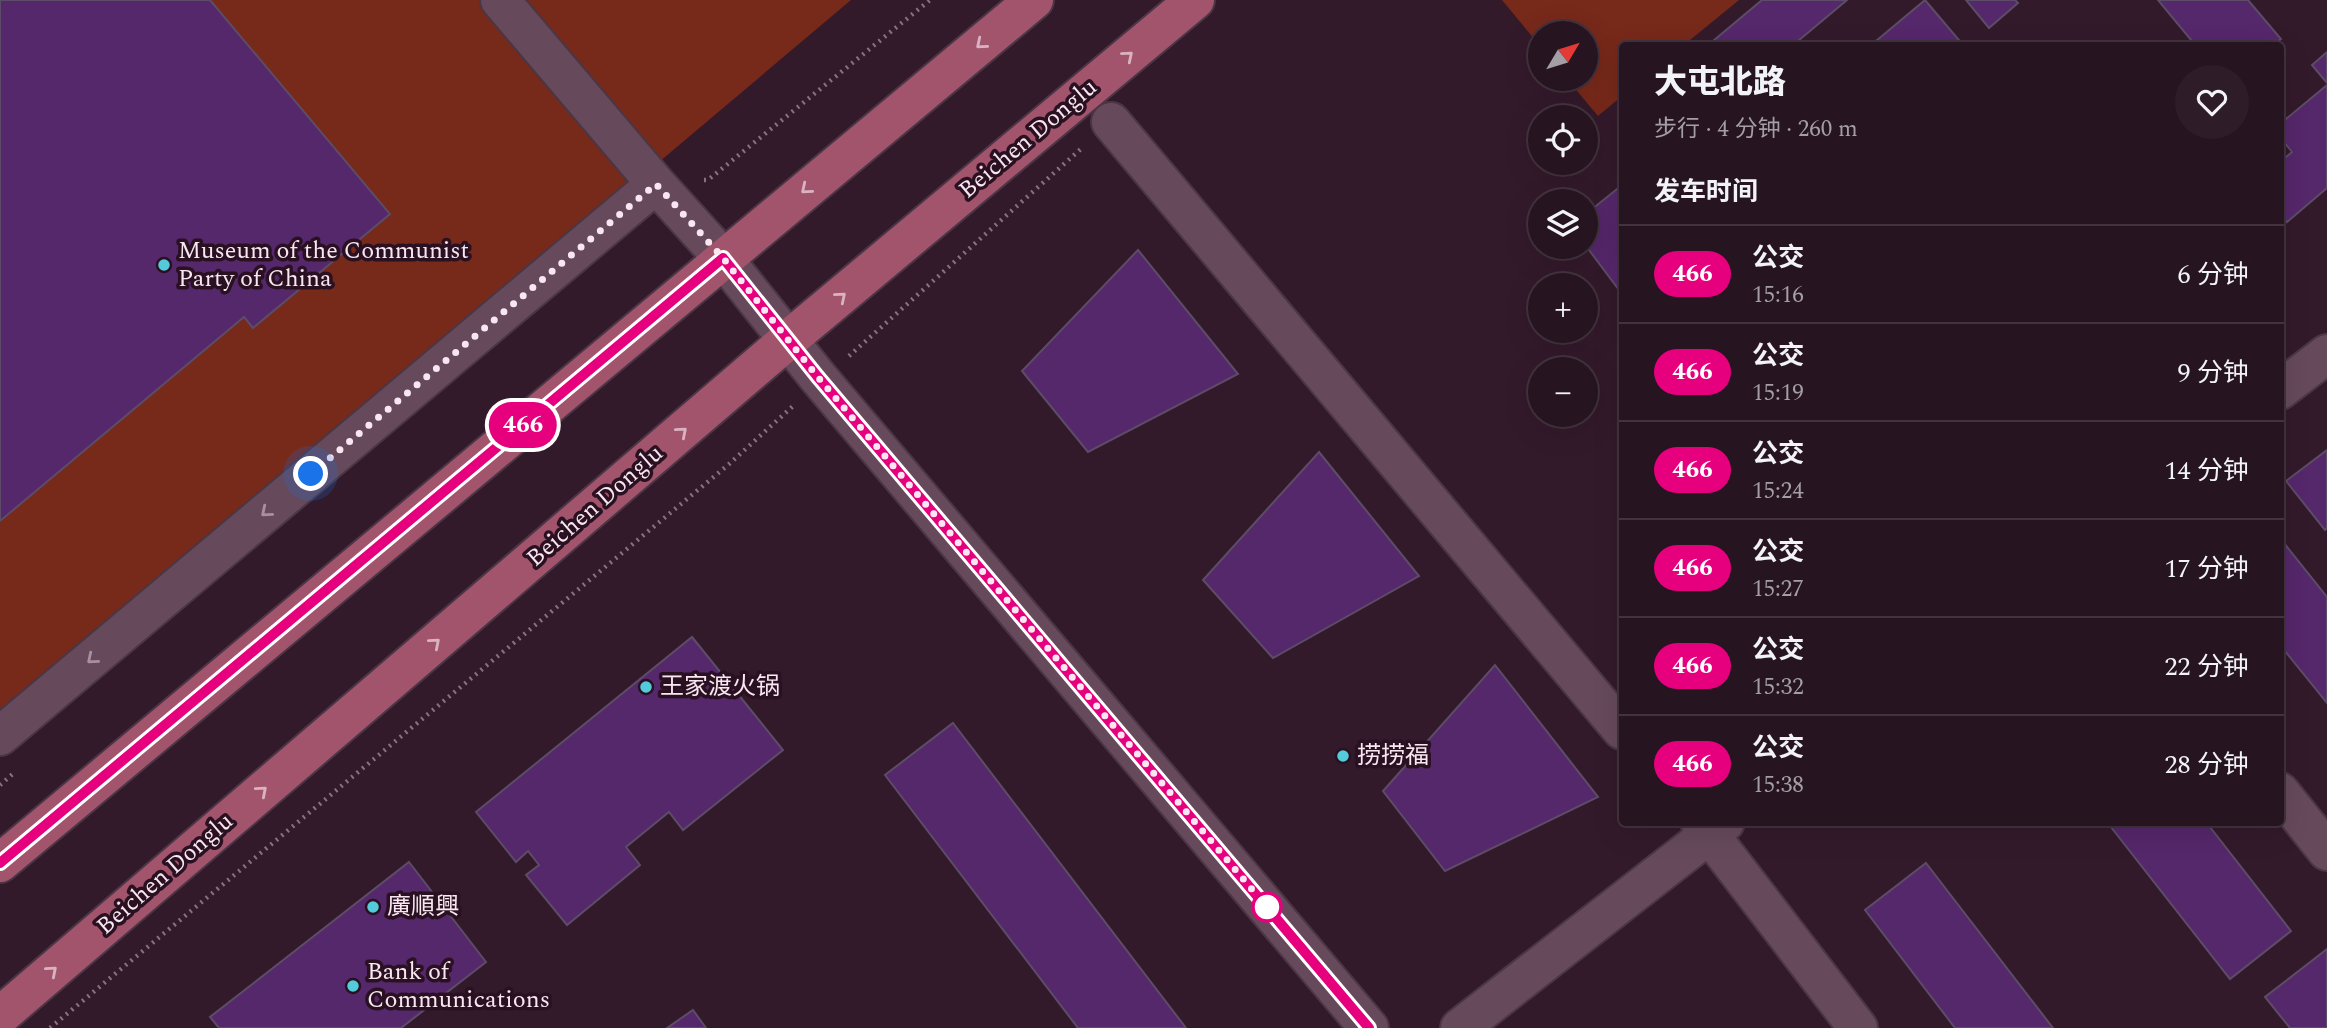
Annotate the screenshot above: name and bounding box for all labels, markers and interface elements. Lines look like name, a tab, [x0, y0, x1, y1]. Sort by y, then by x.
north arrow	[1528, 21, 1598, 91]
map controls	[1528, 21, 1598, 427]
one-way arrow	[977, 35, 989, 48]
one-way arrow	[1119, 52, 1132, 64]
text: 大屯北路	[1654, 58, 1786, 108]
button: heart	[2175, 65, 2249, 139]
street label: Beichen Donglu	[951, 70, 1105, 208]
button: locate	[1528, 105, 1598, 175]
text: 步行 · 4 分钟 · 260 m	[1654, 112, 1858, 147]
text: 发车时间	[1654, 172, 1758, 212]
one-way arrow	[802, 181, 815, 193]
button: layers	[1528, 189, 1598, 259]
place label: Museum of the Communist Party of China	[178, 233, 469, 297]
text: 公交	[1752, 238, 1804, 278]
text: 6 分钟	[2177, 255, 2249, 295]
text: 466	[1672, 256, 1713, 292]
marker: Museum of the Communist Party of China	[156, 257, 172, 273]
button: +	[1528, 273, 1598, 343]
text: 15:16	[1752, 278, 1804, 313]
one-way arrow	[833, 292, 845, 305]
text: 公交	[1752, 336, 1804, 376]
text: 9 分钟	[2177, 353, 2249, 393]
text: 466	[1672, 354, 1713, 390]
button: −	[1528, 357, 1598, 427]
text: 15:19	[1752, 376, 1804, 411]
line badge: 466	[483, 402, 563, 448]
text: 466	[503, 407, 543, 443]
one-way arrow	[673, 428, 686, 440]
text: 公交	[1752, 434, 1804, 474]
street label: Beichen Donglu	[519, 436, 671, 576]
text: 14 分钟	[2164, 451, 2249, 491]
text: 466	[1672, 452, 1713, 488]
your location	[293, 456, 328, 491]
text: 15:24	[1752, 474, 1804, 509]
one-way arrow	[262, 504, 275, 516]
text: 公交	[1752, 532, 1804, 572]
text: 17 分钟	[2164, 549, 2249, 589]
text: 466	[1672, 550, 1713, 586]
text: 15:27	[1752, 572, 1804, 607]
text: 公交	[1752, 630, 1804, 670]
one-way arrow	[426, 639, 439, 651]
text: 22 分钟	[2164, 647, 2249, 687]
text: 466	[1672, 648, 1713, 684]
one-way arrow	[87, 651, 100, 663]
place label: 王家渡火锅	[660, 669, 780, 705]
text: 15:32	[1752, 670, 1804, 705]
marker: 王家渡火锅	[638, 679, 654, 695]
text: 公交	[1752, 728, 1804, 768]
place label: 捞捞福	[1357, 738, 1429, 774]
text: 28 分钟	[2164, 745, 2249, 785]
text: 466	[1672, 746, 1713, 782]
marker: 捞捞福	[1335, 748, 1351, 764]
text: 15:38	[1752, 768, 1804, 803]
one-way arrow	[253, 787, 266, 799]
street label: Beichen Donglu	[89, 804, 241, 944]
place label: 廣順興	[387, 889, 459, 925]
unlabelled marker	[1252, 892, 1282, 922]
marker: 廣順興	[365, 899, 381, 915]
place label: Bank of Communications	[367, 954, 550, 1018]
one-way arrow	[44, 967, 57, 979]
marker: Bank of Communications	[345, 978, 361, 994]

